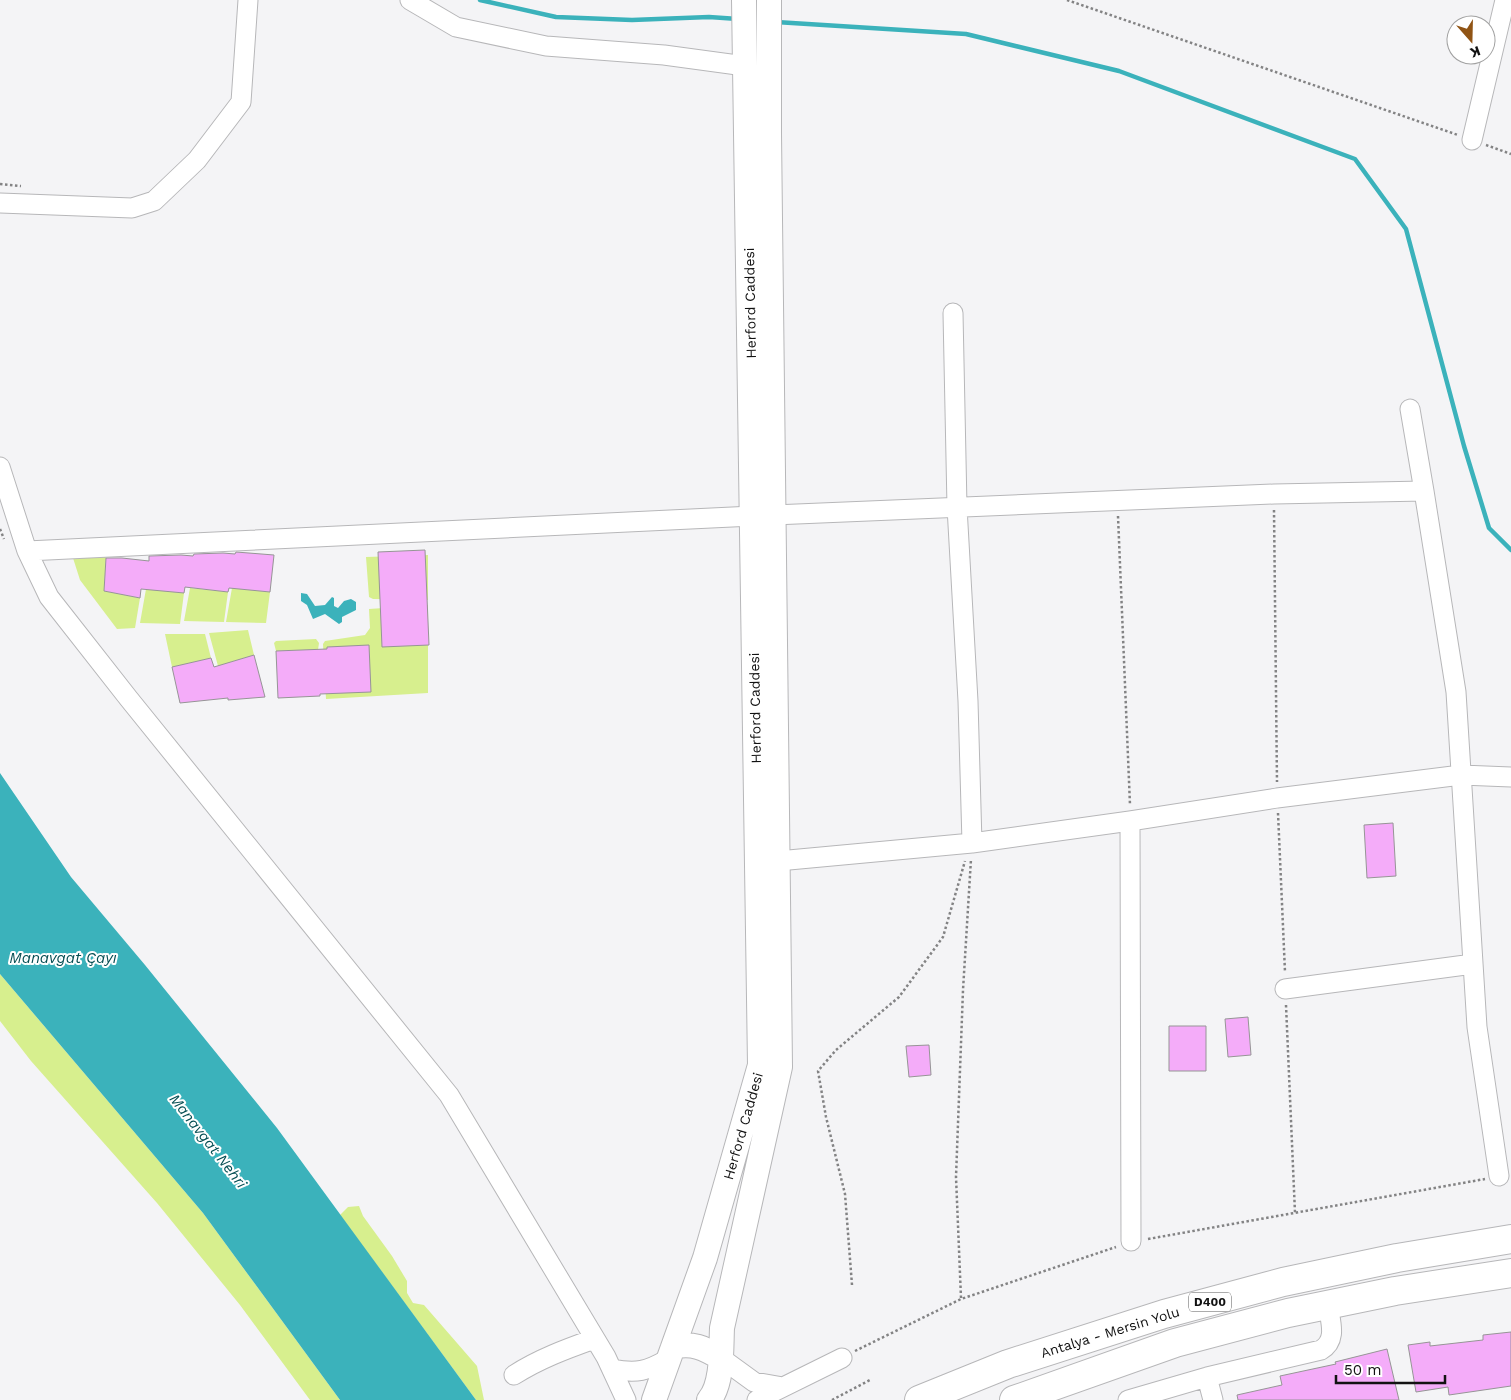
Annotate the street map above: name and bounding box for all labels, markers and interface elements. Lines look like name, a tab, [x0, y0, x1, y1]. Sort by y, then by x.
north arrow	[1446, 15, 1496, 65]
text: K	[1468, 43, 1483, 61]
street label: Herford Caddesi	[741, 247, 759, 359]
street label: Herford Caddesi	[746, 652, 764, 764]
water label: Manavgat Çayı	[9, 949, 117, 967]
street label: Herford Caddesi	[720, 1070, 766, 1182]
water label: Manavgat Nehri	[166, 1090, 251, 1193]
road number: D400	[1189, 1292, 1231, 1311]
street label: Antalya - Mersin Yolu	[1039, 1303, 1181, 1361]
scale bar	[1336, 1352, 1445, 1384]
text: 50 m	[1344, 1361, 1381, 1379]

